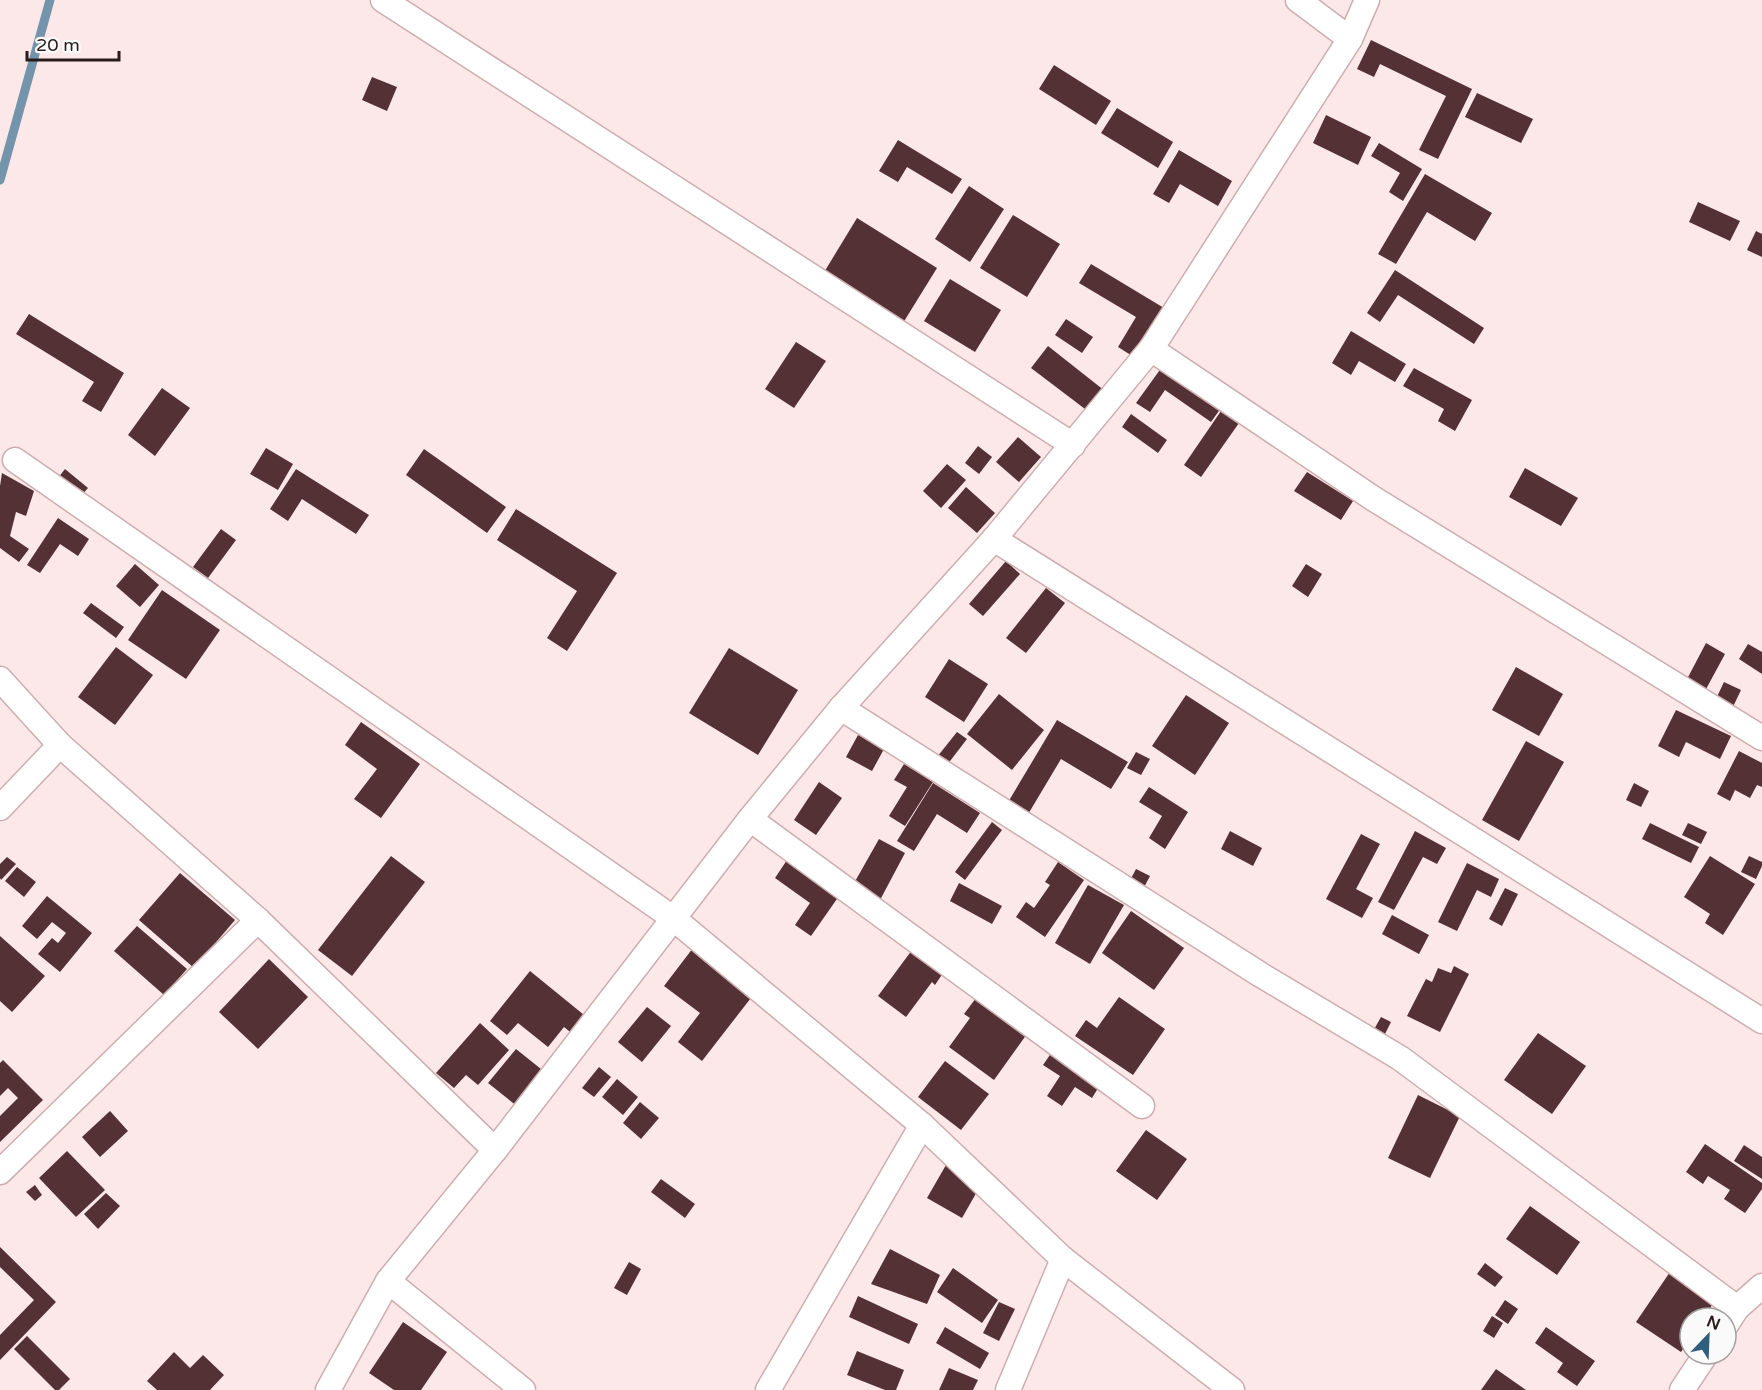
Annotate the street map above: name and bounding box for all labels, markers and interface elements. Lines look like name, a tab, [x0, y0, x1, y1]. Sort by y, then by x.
scale bar	[27, 24, 118, 62]
text: 20 m	[36, 34, 80, 56]
north arrow	[1678, 1306, 1738, 1366]
text: N	[1704, 1311, 1723, 1335]

